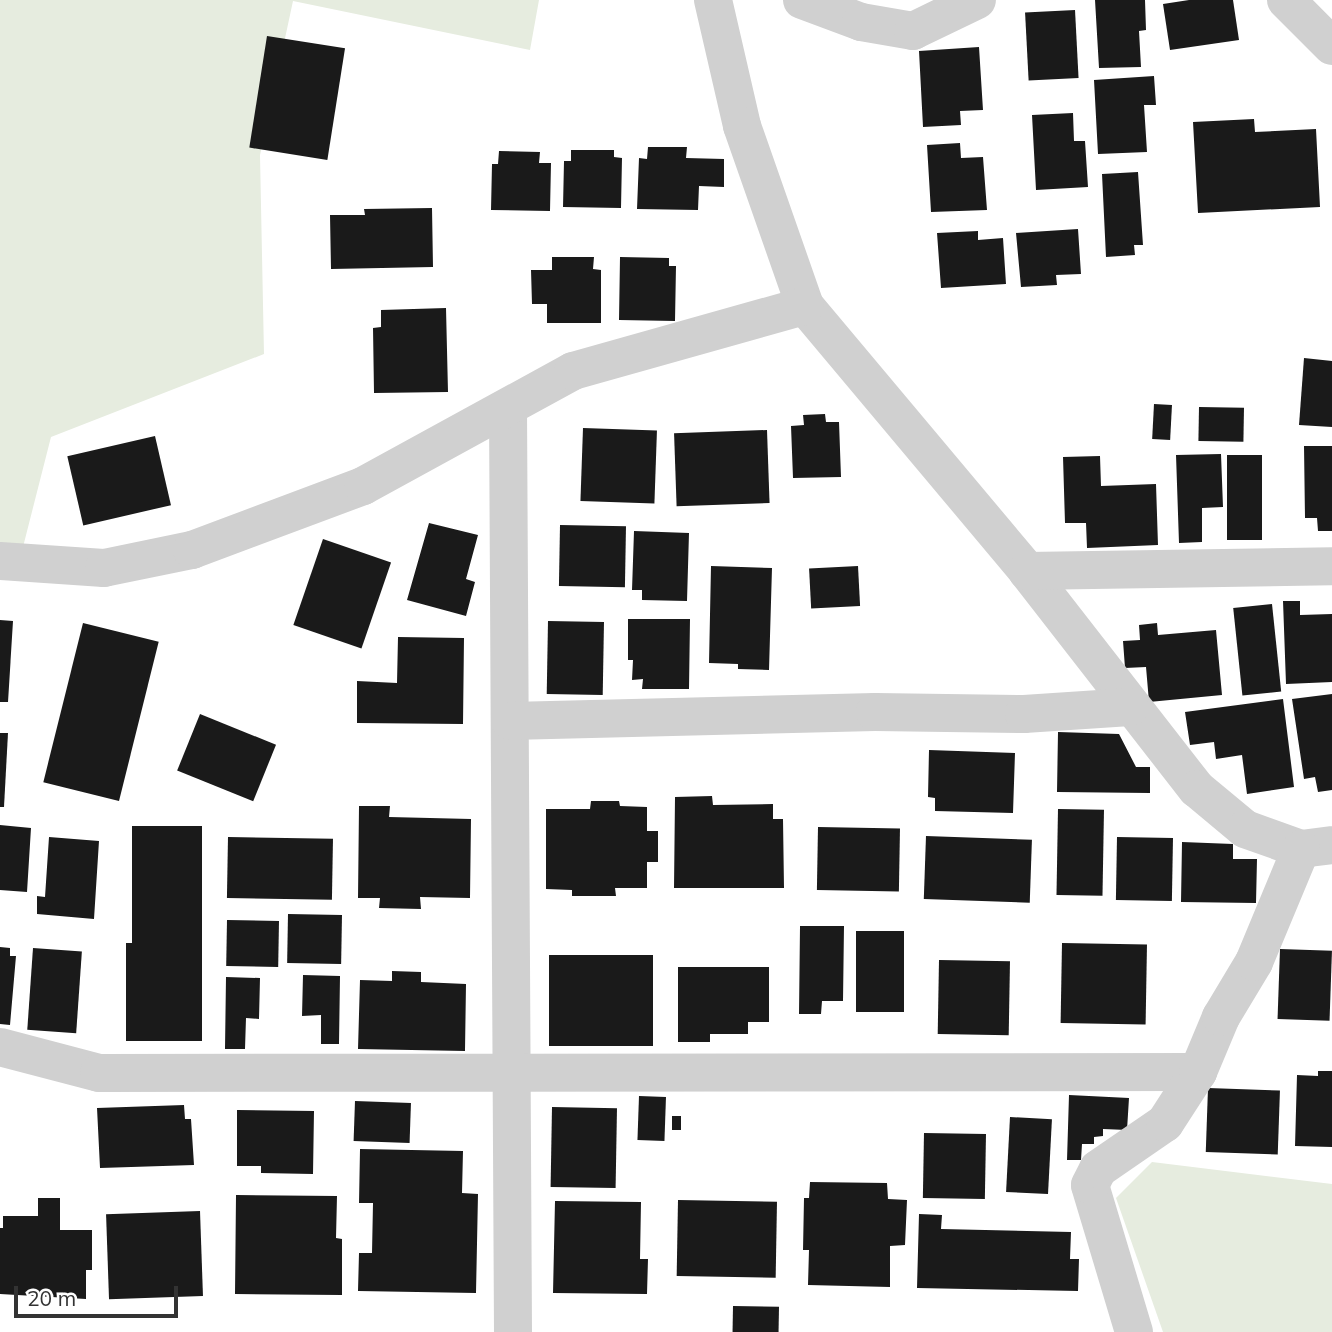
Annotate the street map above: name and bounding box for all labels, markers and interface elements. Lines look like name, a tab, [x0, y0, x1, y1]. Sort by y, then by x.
scale bar	[18, 1272, 182, 1316]
text: 20 m	[27, 1285, 76, 1311]

